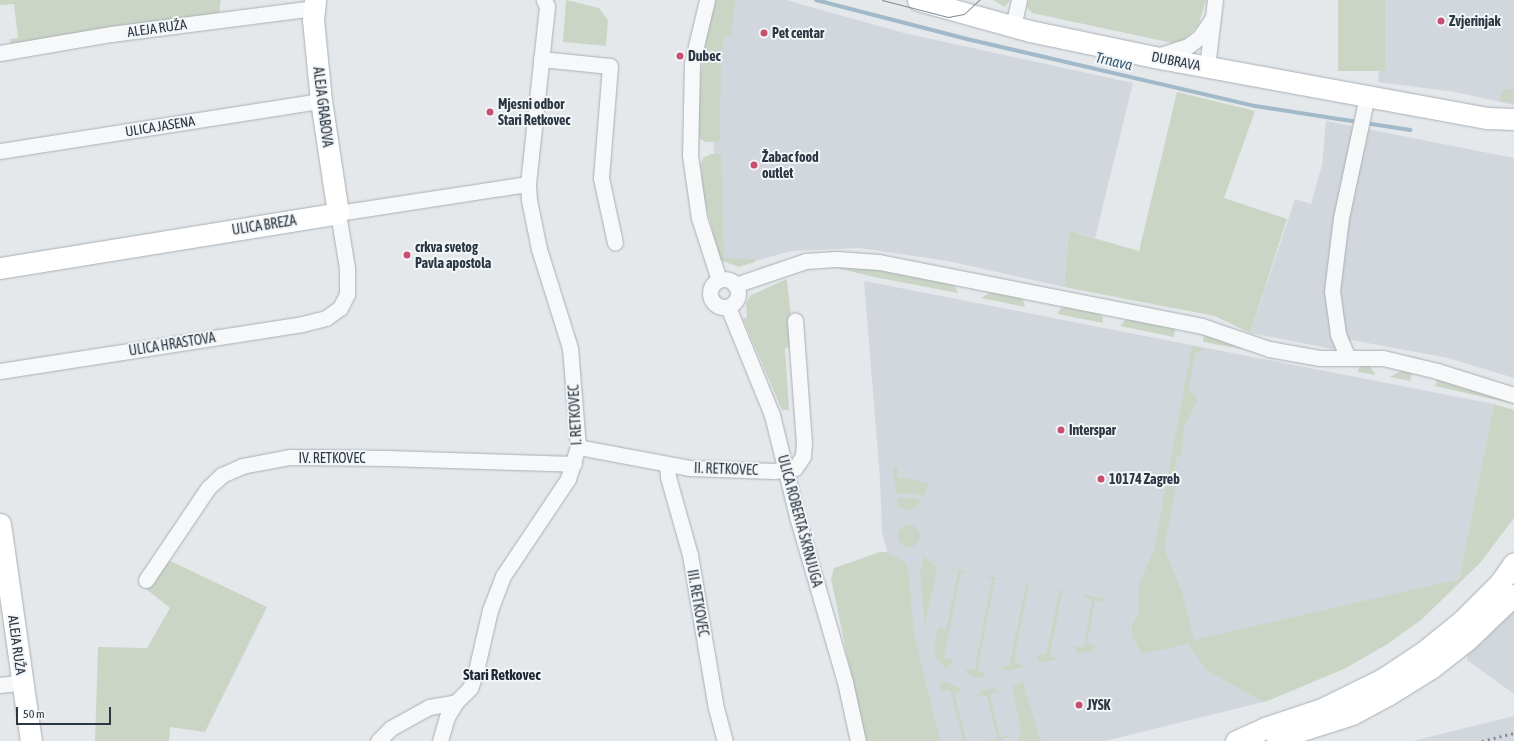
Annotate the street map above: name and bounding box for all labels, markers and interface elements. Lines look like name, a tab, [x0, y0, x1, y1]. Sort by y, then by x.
place label: Zvjerinjak	[1449, 13, 1501, 29]
street label: ALEJA RUŽA	[126, 16, 188, 40]
marker: Zvjerinjak	[1436, 16, 1446, 26]
place label: Pet centar	[772, 25, 824, 41]
marker: Pet centar	[759, 28, 769, 38]
place label: Dubec	[688, 48, 721, 64]
water label: Trnava	[1094, 48, 1134, 74]
street label: DUBRAVA	[1150, 48, 1202, 74]
marker: Dubec	[675, 51, 685, 61]
street label: ALEJA GRABOVA	[310, 66, 336, 148]
place label: Mjesni odbor Stari Retkovec	[498, 96, 570, 128]
marker: Mjesni odbor Stari Retkovec	[485, 107, 495, 117]
street label: ULICA JASENA	[124, 112, 196, 140]
place label: Žabac food outlet	[762, 149, 819, 182]
marker: Žabac food outlet	[749, 160, 759, 170]
street label: ULICA BREZA	[231, 212, 297, 238]
place label: crkva svetog Pavla apostola	[415, 239, 491, 272]
marker: crkva svetog Pavla apostola	[402, 250, 412, 260]
street label: ULICA HRASTOVA	[127, 329, 217, 359]
street label: I. RETKOVEC	[565, 384, 585, 446]
place label: Interspar	[1069, 422, 1116, 438]
marker: Interspar	[1056, 425, 1066, 435]
street label: IV. RETKOVEC	[299, 450, 365, 466]
street label: ULICA ROBERTA ŠKRNJUGA	[774, 453, 826, 589]
street label: II. RETKOVEC	[694, 459, 758, 479]
place label: 10174 Zagreb	[1109, 471, 1180, 487]
marker: 10174 Zagreb	[1096, 474, 1106, 484]
street label: III. RETKOVEC	[684, 568, 712, 638]
street label: ALEJA RUŽA	[5, 614, 29, 676]
district label: Stari Retkovec	[463, 666, 541, 684]
place label: JYSK	[1087, 697, 1110, 713]
scale bar	[18, 699, 113, 725]
marker: JYSK	[1074, 700, 1084, 710]
text: 50 m	[23, 707, 45, 721]

